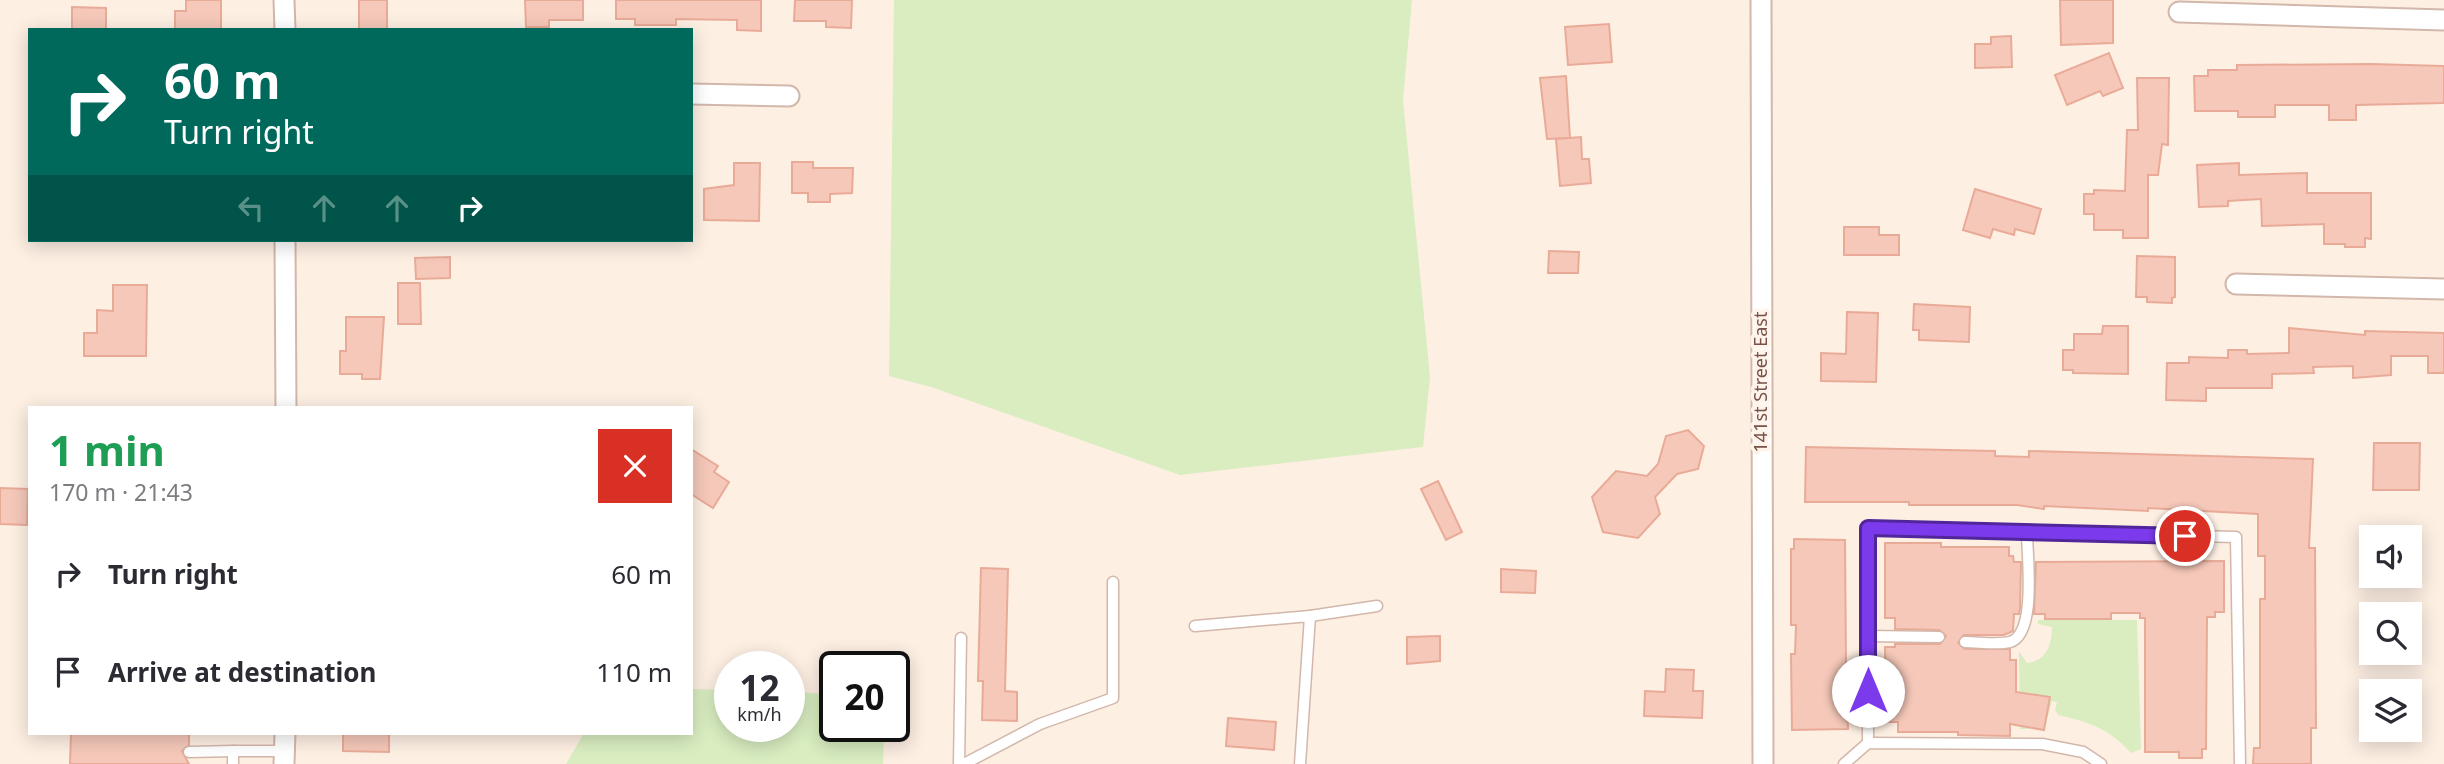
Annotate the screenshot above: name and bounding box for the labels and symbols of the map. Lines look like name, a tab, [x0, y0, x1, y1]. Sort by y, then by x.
street label: 141st Street East	[1748, 311, 1772, 452]
pin	[2155, 506, 2215, 566]
speed limit sign: 20	[819, 651, 910, 742]
position arrow	[1831, 654, 1905, 728]

